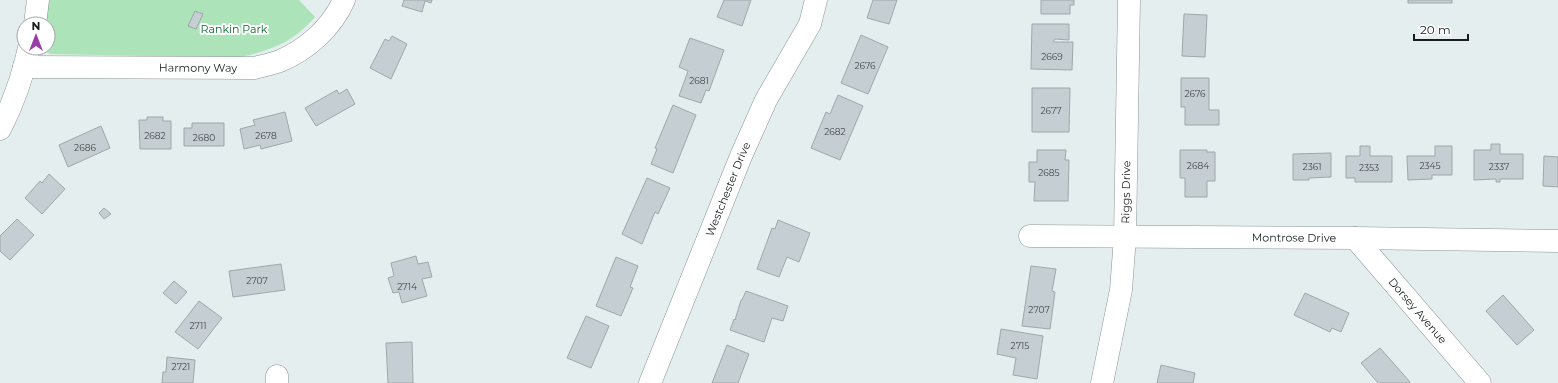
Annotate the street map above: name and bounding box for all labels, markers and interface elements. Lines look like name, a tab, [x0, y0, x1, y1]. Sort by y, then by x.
north arrow	[16, 16, 56, 56]
scale bar	[1414, 16, 1468, 42]
text: N	[32, 19, 40, 33]
park label: Rankin Park	[201, 22, 268, 36]
text: 20 m	[1420, 22, 1451, 37]
house number: 2669	[1041, 51, 1063, 62]
house number: 2676	[854, 60, 876, 71]
street label: Harmony Way	[159, 61, 237, 75]
house number: 2681	[689, 75, 709, 86]
house number: 2676	[1184, 88, 1206, 99]
house number: 2677	[1040, 105, 1062, 116]
house number: 2682	[824, 126, 846, 137]
house number: 2682	[144, 130, 166, 141]
house number: 2678	[255, 130, 277, 141]
house number: 2680	[193, 132, 215, 143]
street label: Westchester Drive	[703, 139, 754, 238]
house number: 2686	[74, 142, 96, 153]
street label: Riggs Drive	[1118, 160, 1133, 224]
house number: 2684	[1187, 160, 1209, 171]
house number: 2345	[1419, 160, 1441, 171]
house number: 2361	[1303, 161, 1321, 172]
house number: 2337	[1489, 161, 1509, 172]
house number: 2353	[1359, 162, 1379, 173]
house number: 2685	[1038, 167, 1060, 178]
street label: Montrose Drive	[1252, 230, 1337, 245]
house number: 2707	[246, 275, 268, 286]
street label: Dorsey Avenue	[1385, 275, 1450, 347]
house number: 2714	[397, 281, 417, 292]
house number: 2707	[1028, 304, 1050, 315]
house number: 2711	[190, 320, 206, 331]
house number: 2715	[1011, 340, 1029, 351]
house number: 2721	[172, 361, 190, 372]

